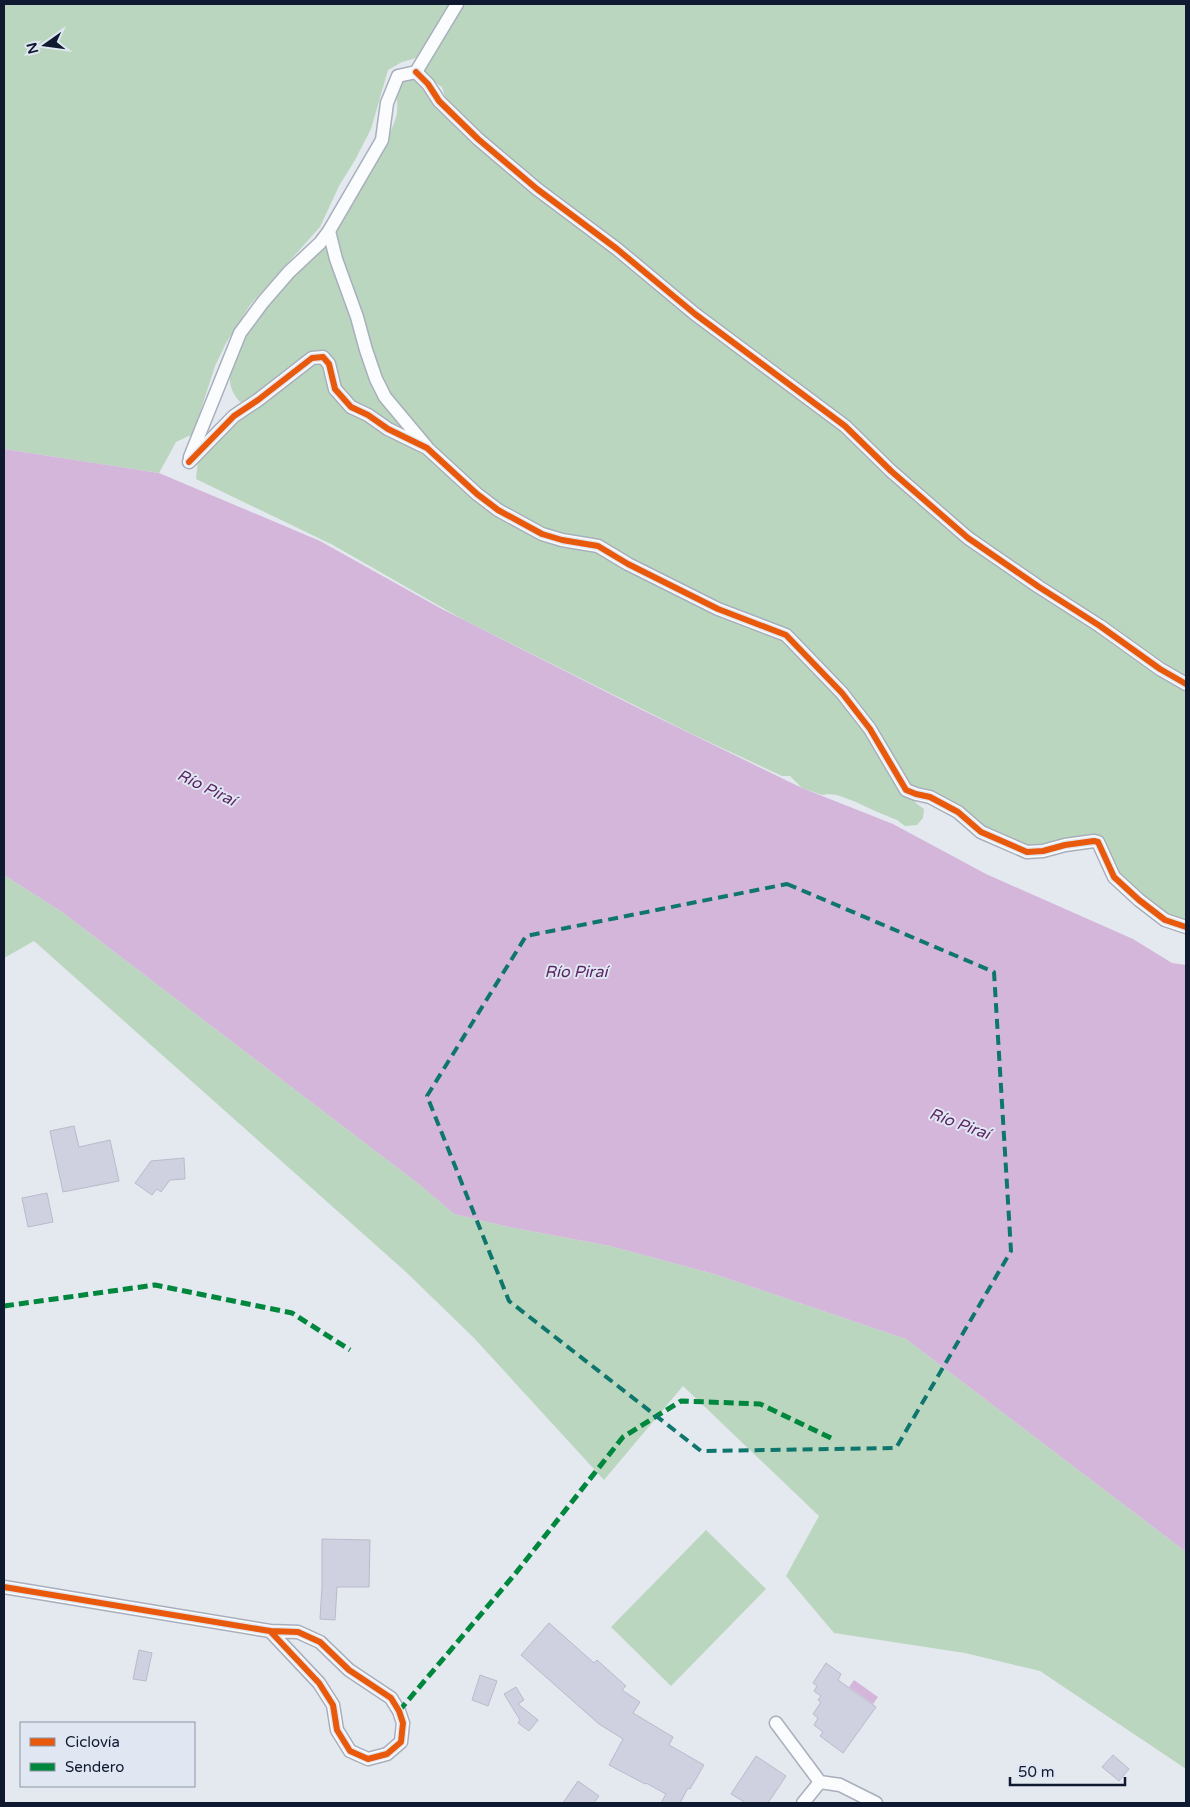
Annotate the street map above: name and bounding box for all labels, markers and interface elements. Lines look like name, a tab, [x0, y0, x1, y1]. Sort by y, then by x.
north arrow	[20, 20, 70, 70]
text: N	[23, 41, 42, 56]
water label: Río Piraí	[174, 765, 242, 812]
water label: Río Piraí	[545, 962, 610, 982]
water label: Río Piraí	[927, 1104, 995, 1145]
legend	[20, 1722, 195, 1787]
text: Ciclovía	[65, 1733, 120, 1751]
scale bar	[1010, 1754, 1125, 1786]
text: Sendero	[65, 1758, 124, 1776]
text: 50 m	[1018, 1763, 1055, 1781]

